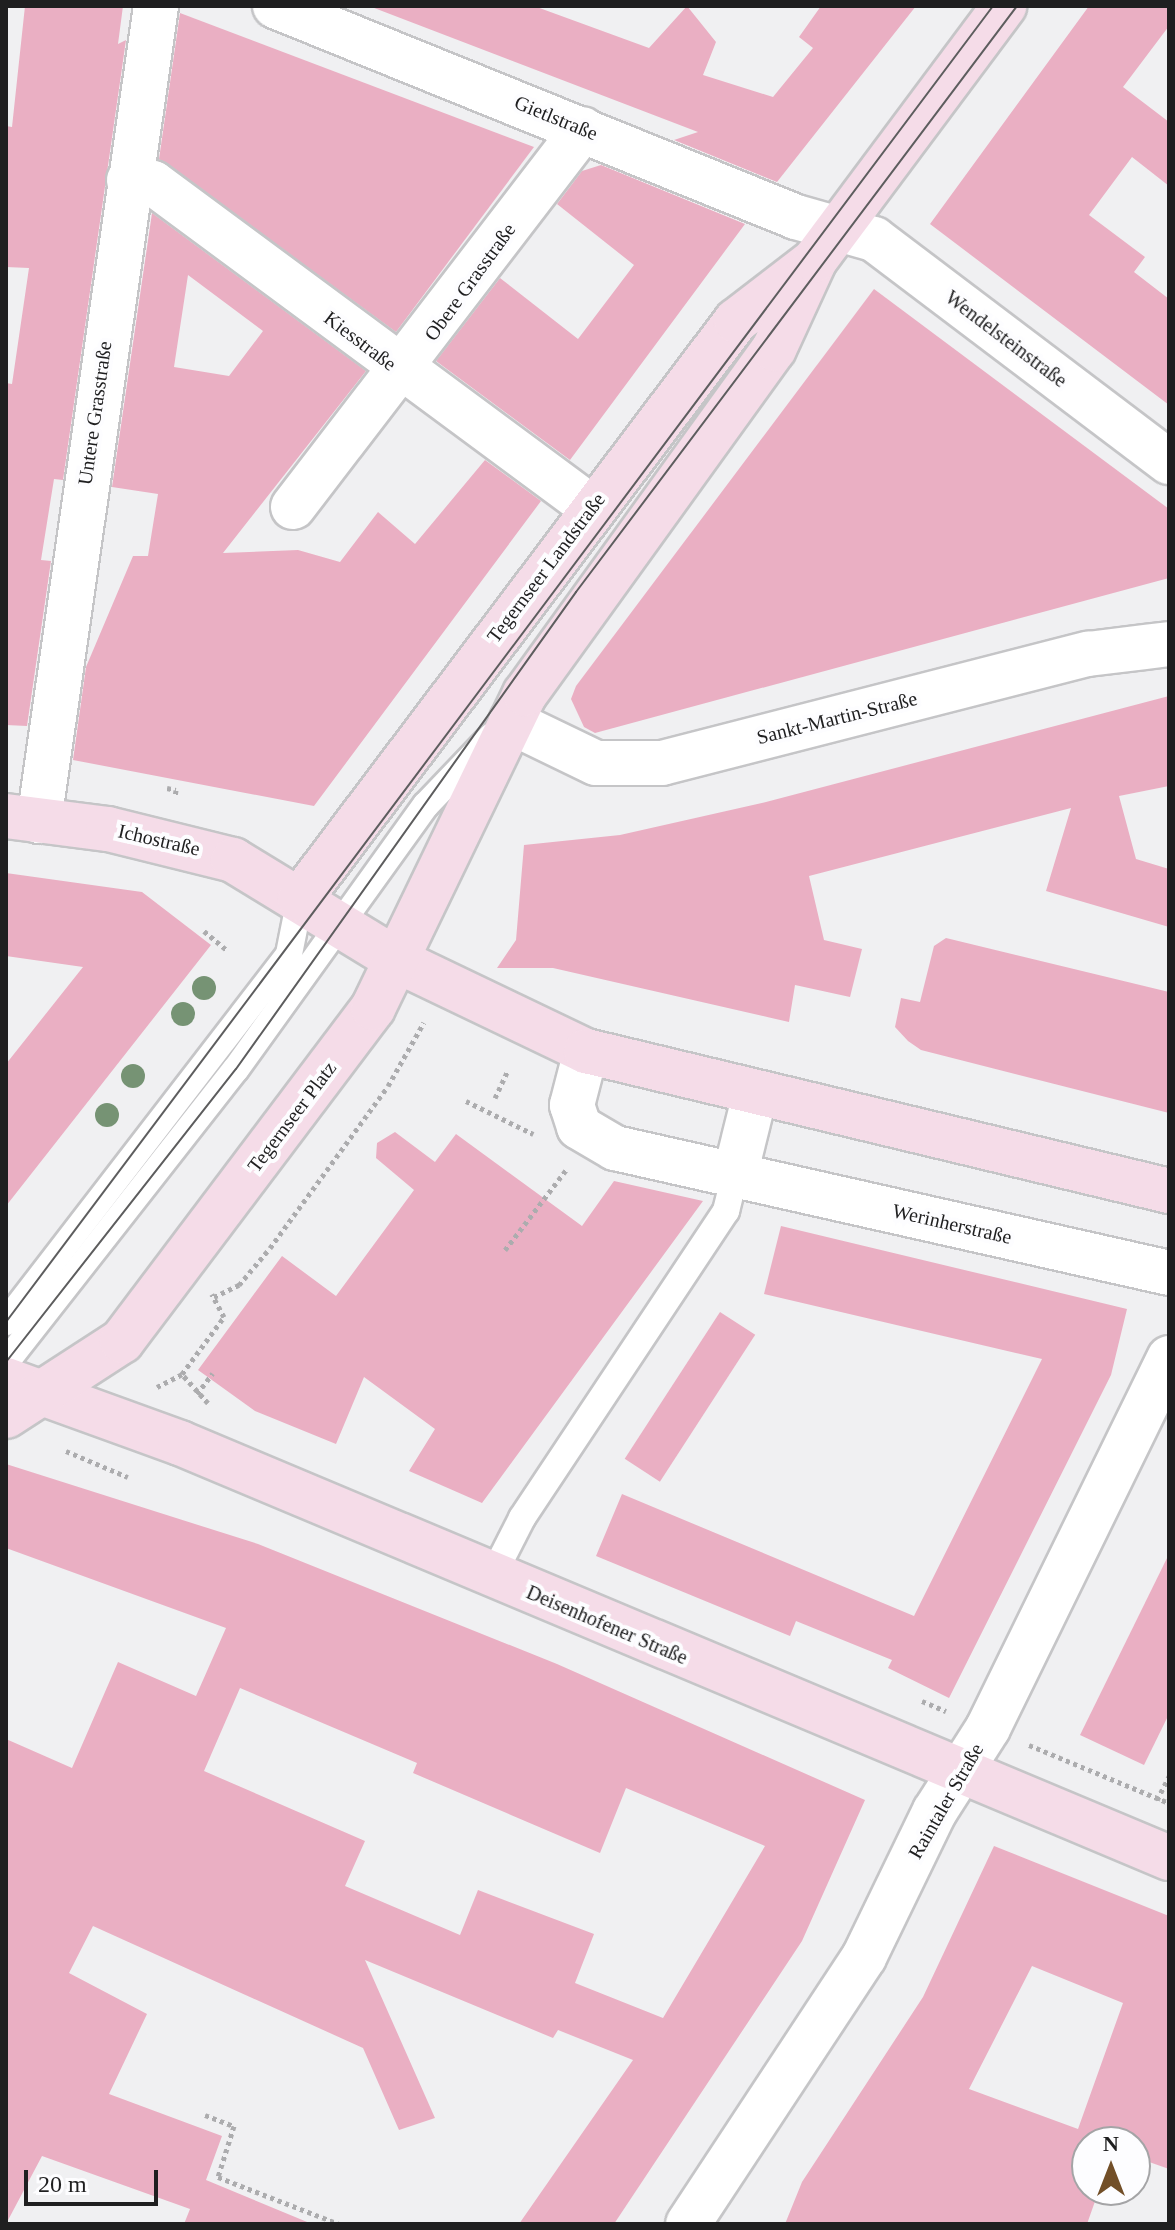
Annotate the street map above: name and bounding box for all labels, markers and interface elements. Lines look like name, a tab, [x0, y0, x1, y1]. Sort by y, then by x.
street label: Gietlstraße	[511, 90, 601, 146]
street label: Obere Grasstraße	[419, 219, 521, 345]
street label: Wendelsteinstraße	[940, 285, 1072, 393]
street label: Kiesstraße	[319, 306, 401, 376]
street label: Untere Grasstraße	[73, 340, 117, 486]
street label: Tegernseer Landstraße	[482, 488, 610, 648]
street label: Sankt-Martin-Straße	[754, 686, 920, 750]
street label: Ichostraße	[116, 819, 202, 861]
street label: Tegernseer Platz	[243, 1057, 341, 1177]
street label: Werinherstraße	[890, 1199, 1014, 1249]
street label: Deisenhofener Straße	[523, 1580, 691, 1670]
street label: Raintaler Straße	[903, 1739, 989, 1863]
north arrow	[1071, 2126, 1151, 2206]
text: N	[1103, 2131, 1119, 2156]
scale bar	[28, 2154, 162, 2204]
text: 20 m	[38, 2171, 87, 2197]

